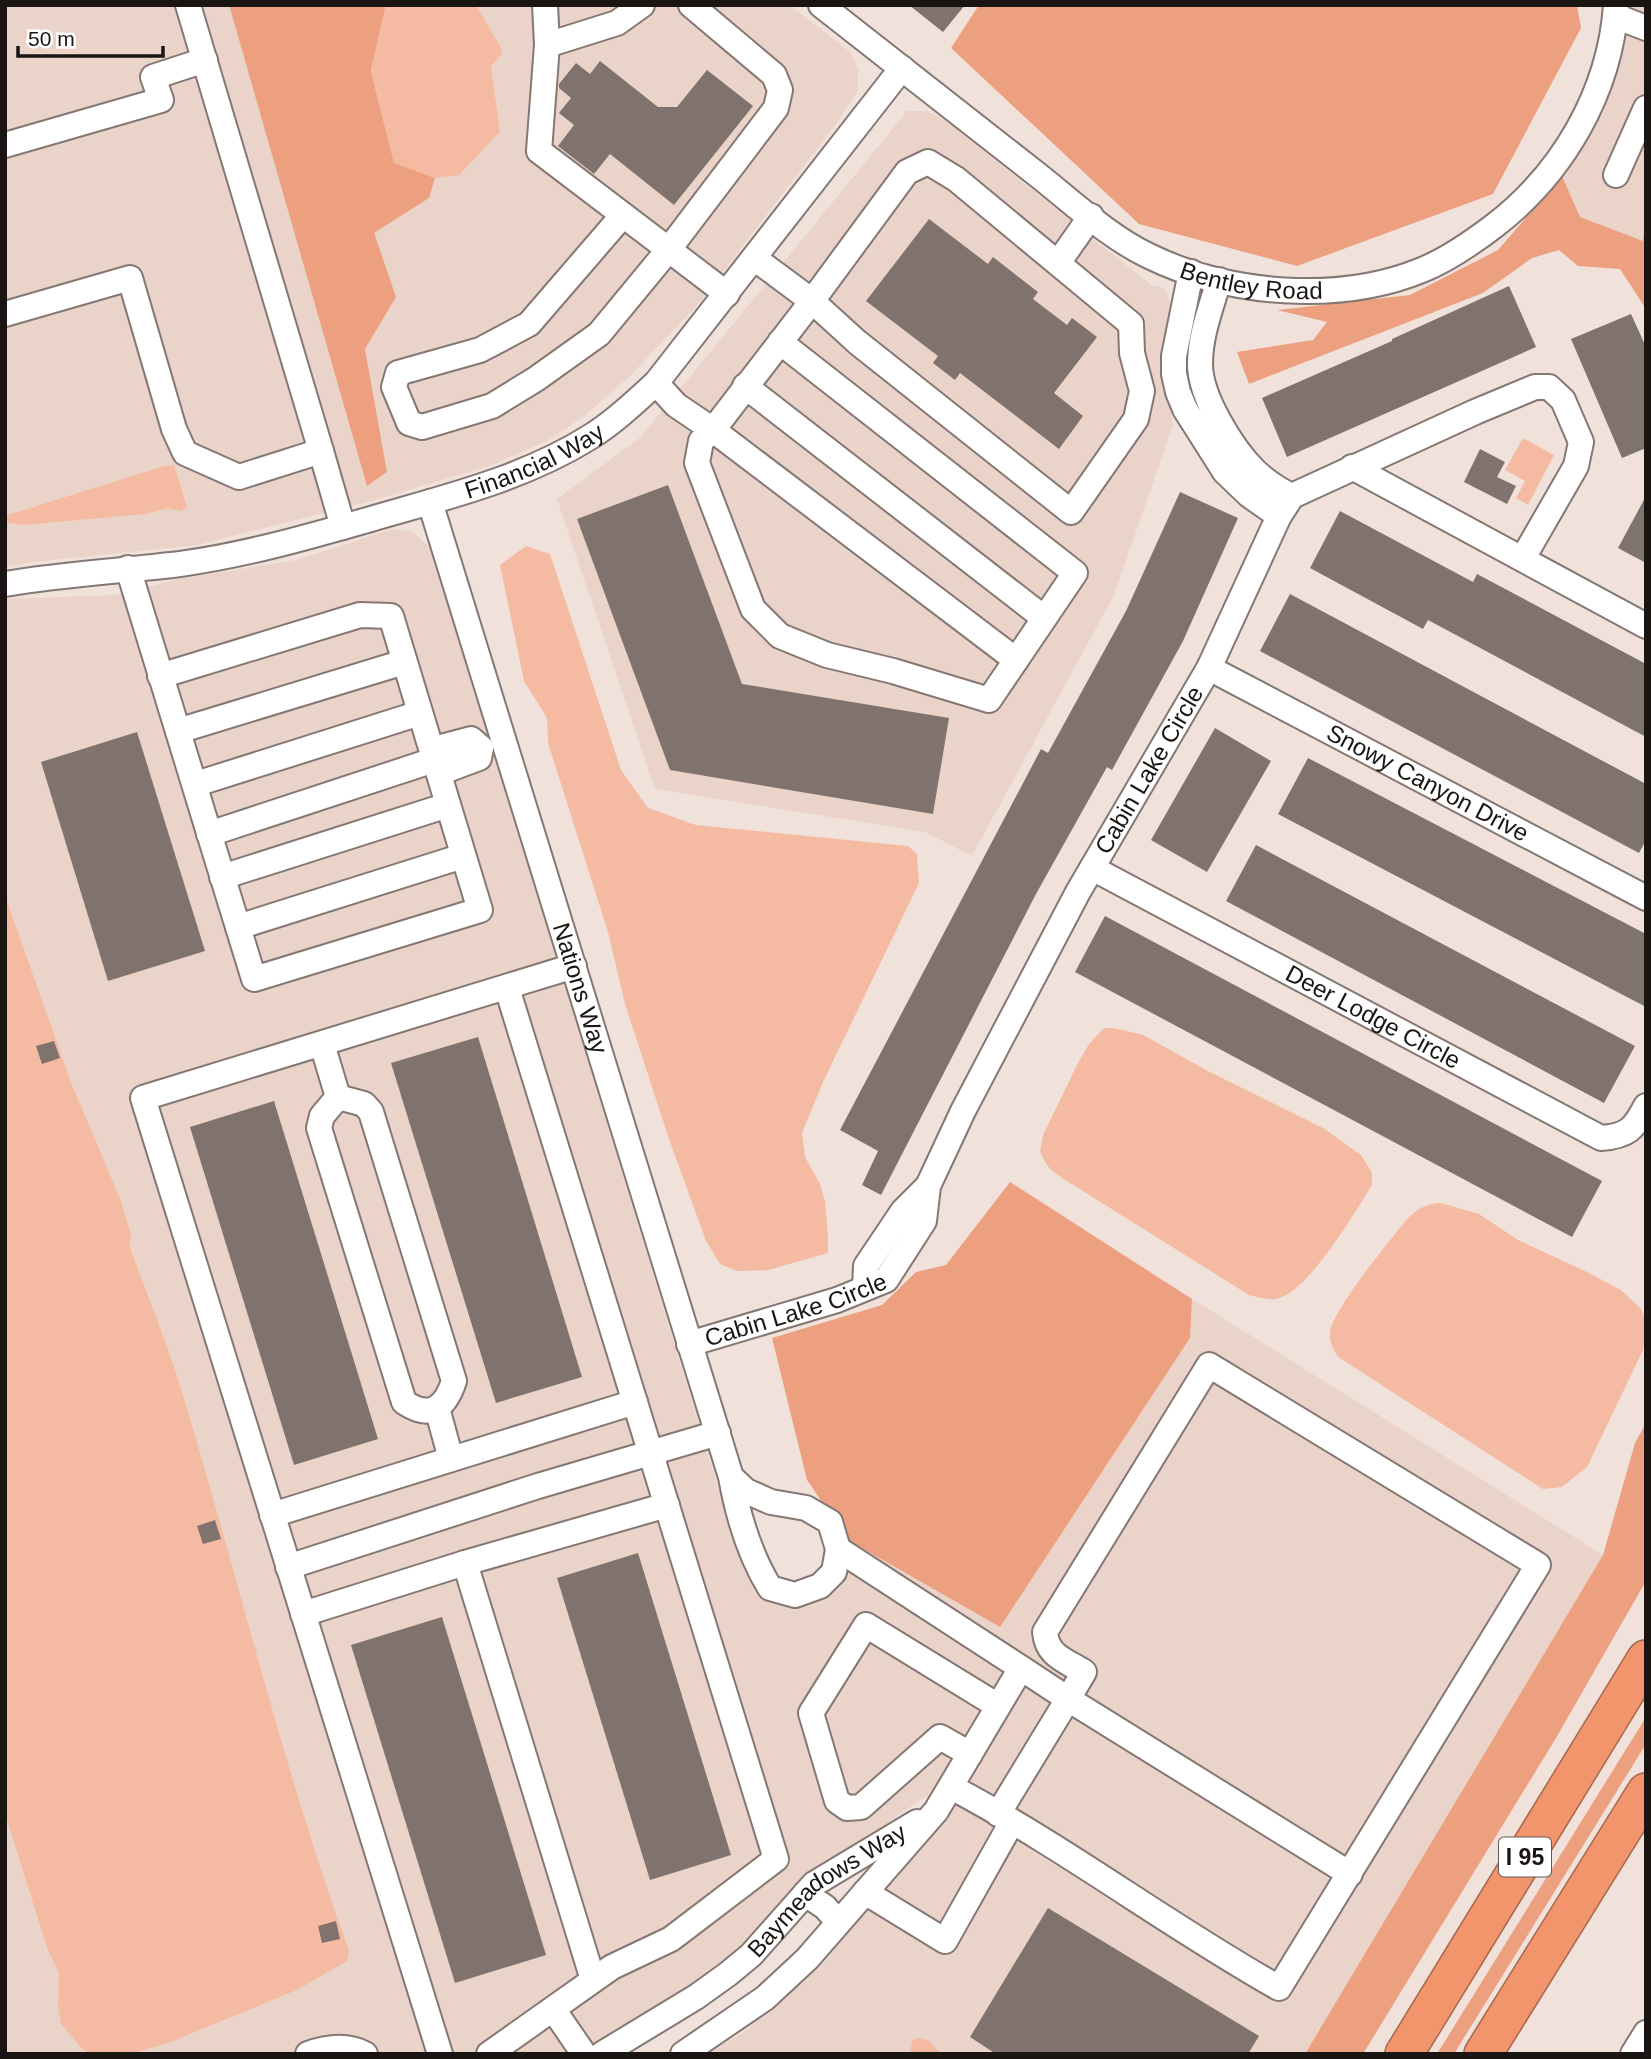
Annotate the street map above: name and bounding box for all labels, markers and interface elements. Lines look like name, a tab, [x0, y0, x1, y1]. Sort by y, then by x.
scale bar	[18, 14, 163, 58]
text: 50 m	[28, 27, 75, 50]
street label: Bentley Road	[1177, 256, 1323, 304]
street label: Financial Way	[461, 418, 609, 504]
street label: Cabin Lake Circle	[1089, 681, 1208, 859]
street label: Snowy Canyon Drive	[1322, 718, 1533, 847]
street label: Nations Way	[548, 920, 613, 1057]
street label: Deer Lodge Circle	[1281, 959, 1465, 1074]
street label: Cabin Lake Circle	[702, 1267, 890, 1352]
street label: Baymeadows Way	[742, 1818, 911, 1962]
road number: I 95	[1499, 1838, 1551, 1876]

